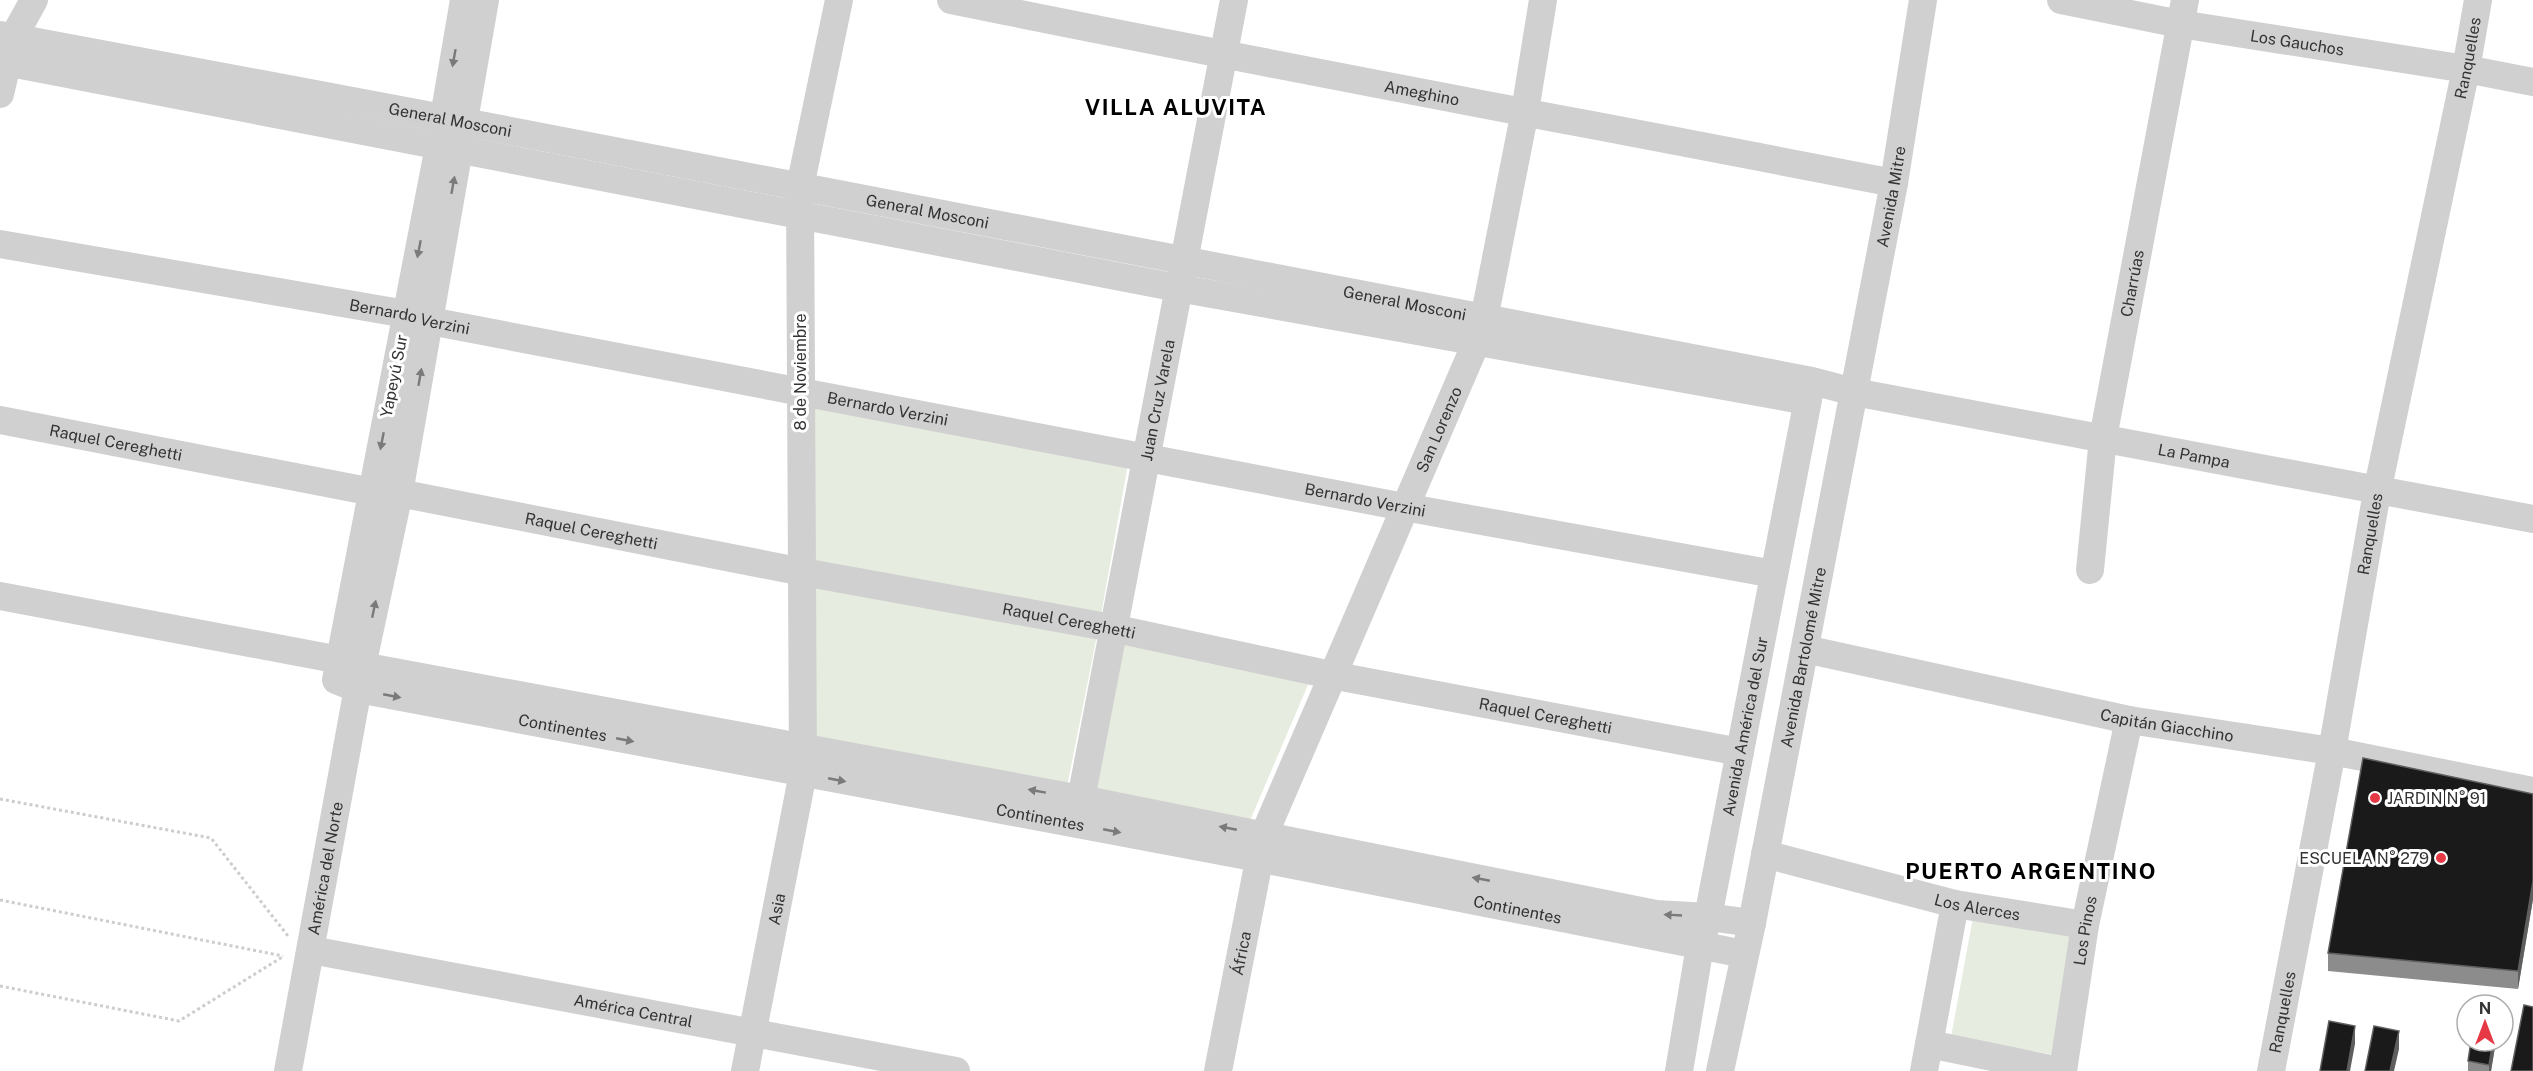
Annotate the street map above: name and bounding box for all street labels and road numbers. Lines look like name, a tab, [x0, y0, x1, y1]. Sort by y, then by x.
street label: Ranquelles	[2450, 16, 2484, 101]
street label: Los Gauchos	[2249, 26, 2345, 59]
street label: Ameghino	[1383, 76, 1461, 109]
street label: General Mosconi	[387, 99, 513, 140]
street label: Avenida Mitre	[1872, 145, 1909, 249]
street label: General Mosconi	[864, 190, 991, 232]
street label: Charrúas	[2116, 248, 2148, 318]
street label: General Mosconi	[1342, 282, 1468, 324]
street label: Bernardo Verzini	[348, 295, 472, 338]
street label: 8 de Noviembre	[791, 314, 810, 430]
street label: Yapeyú Sur	[377, 333, 411, 419]
street label: Juan Cruz Varela	[1136, 338, 1178, 462]
street label: San Lorenzo	[1412, 384, 1466, 475]
street label: Bernardo Verzini	[826, 388, 950, 429]
street label: Raquel Cereghetti	[48, 420, 184, 464]
street label: La Pampa	[2156, 440, 2231, 472]
street label: Bernardo Verzini	[1303, 479, 1427, 520]
street label: Ranquelles	[2353, 492, 2386, 576]
street label: Raquel Cereghetti	[523, 508, 659, 553]
street label: Avenida Bartolomé Mitre	[1776, 565, 1830, 749]
street label: Raquel Cereghetti	[1001, 599, 1137, 642]
street label: Avenida América del Sur	[1718, 635, 1771, 818]
street label: Raquel Cereghetti	[1477, 694, 1614, 737]
street label: Capitán Giacchino	[2099, 704, 2235, 745]
street label: Continentes	[517, 710, 608, 745]
street label: América del Norte	[304, 800, 347, 937]
street label: Continentes	[995, 800, 1086, 835]
street label: Los Alerces	[1932, 890, 2022, 924]
street label: Asia	[764, 891, 789, 927]
street label: Continentes	[1472, 891, 1563, 927]
street label: Los Pinos	[2070, 894, 2100, 967]
street label: África	[1226, 930, 1255, 977]
street label: Ranquelles	[2265, 970, 2299, 1055]
street label: América Central	[572, 990, 695, 1031]

